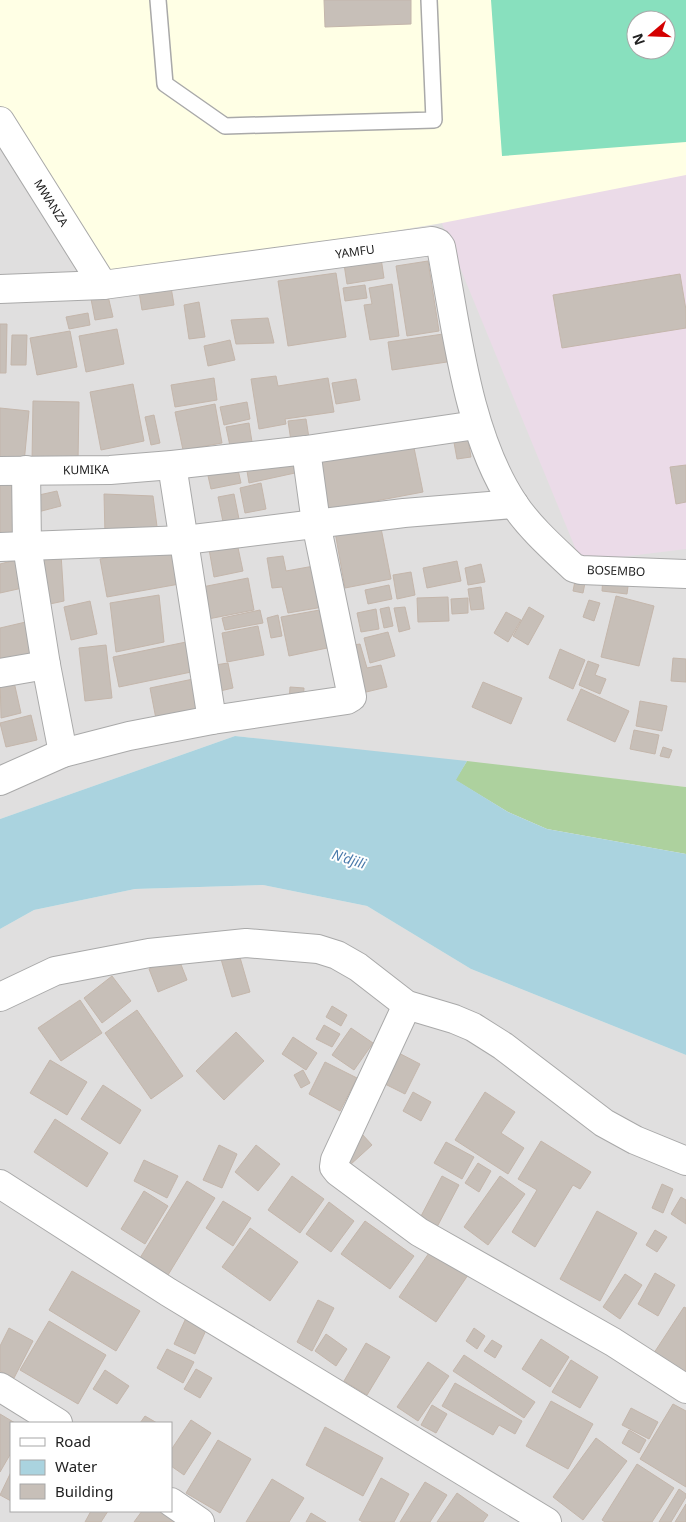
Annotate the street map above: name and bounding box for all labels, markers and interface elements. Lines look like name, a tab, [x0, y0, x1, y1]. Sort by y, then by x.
north arrow	[626, 10, 676, 60]
text: N	[627, 31, 649, 48]
street label: MWANZA	[30, 176, 73, 230]
street label: YAMFU	[334, 240, 376, 263]
street label: KUMIKA	[63, 461, 110, 478]
street label: BOSEMBO	[586, 561, 646, 580]
water label: N'djili	[330, 844, 369, 873]
legend	[10, 1422, 172, 1512]
text: Road	[55, 1431, 91, 1451]
text: Water	[55, 1456, 97, 1476]
text: Building	[55, 1481, 113, 1501]

